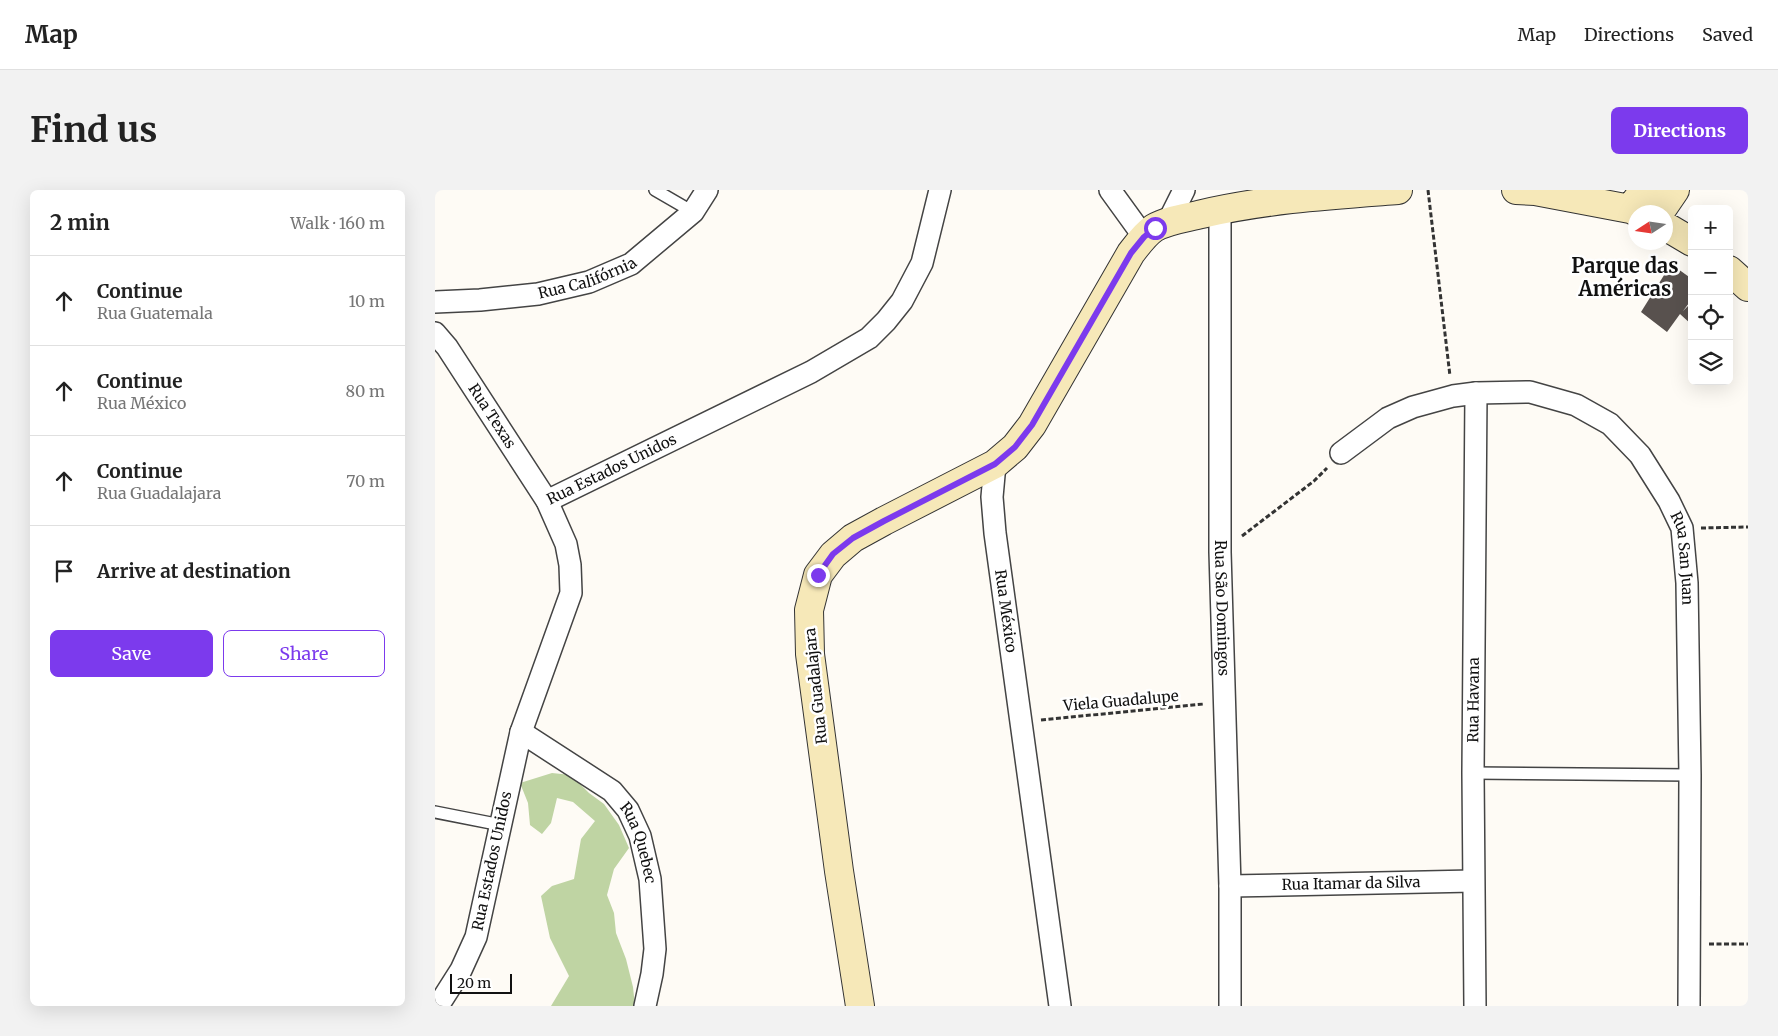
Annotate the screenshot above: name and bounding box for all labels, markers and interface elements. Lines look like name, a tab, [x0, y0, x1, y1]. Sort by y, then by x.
text: Map	[25, 19, 78, 50]
text: Map	[1518, 23, 1556, 46]
text: Directions	[1584, 23, 1674, 46]
text: Saved	[1702, 23, 1753, 46]
button: Directions	[1611, 107, 1748, 154]
text: Find us	[30, 108, 157, 152]
north arrow	[1628, 205, 1673, 250]
map controls	[1688, 205, 1733, 385]
button: +	[1688, 205, 1733, 250]
text: 2 min	[50, 209, 110, 236]
text: Walk · 160 m	[290, 213, 385, 233]
route start	[1144, 217, 1167, 240]
button: −	[1688, 250, 1733, 295]
street label: Rua Califórnia	[536, 253, 640, 303]
district label: Parque das Américas	[1571, 253, 1679, 301]
text: Continue	[97, 279, 183, 303]
icon: ahead	[50, 287, 78, 315]
text: 10 m	[348, 291, 385, 311]
button: locate	[1688, 295, 1733, 340]
text: Rua Guatemala	[97, 303, 213, 323]
button: layers	[1688, 340, 1733, 385]
text: Continue	[97, 369, 183, 393]
icon: ahead	[50, 377, 78, 405]
street label: Rua Texas	[464, 380, 520, 452]
text: 80 m	[346, 381, 385, 401]
text: Rua México	[97, 393, 186, 413]
street label: Rua Estados Unidos	[543, 429, 679, 509]
text: Continue	[97, 459, 183, 483]
icon: ahead	[50, 467, 78, 495]
text: 70 m	[346, 471, 385, 491]
text: Rua Guadalajara	[97, 483, 221, 503]
street label: Rua San Juan	[1666, 508, 1697, 605]
street label: Rua São Domingos	[1211, 540, 1234, 676]
icon: arrive	[50, 557, 78, 585]
text: Arrive at destination	[97, 559, 291, 583]
route end	[807, 564, 830, 587]
street label: Rua México	[991, 568, 1021, 654]
street label: Rua Guadalajara	[800, 627, 831, 745]
button: Save	[50, 630, 213, 677]
button: Share	[223, 630, 385, 677]
street label: Rua Havana	[1463, 657, 1483, 743]
street label: Viela Guadalupe	[1062, 686, 1180, 715]
street label: Rua Estados Unidos	[467, 789, 516, 932]
street label: Rua Quebec	[616, 798, 660, 884]
street label: Rua Itamar da Silva	[1281, 872, 1421, 894]
scale bar	[450, 971, 513, 994]
text: 20 m	[457, 974, 491, 992]

